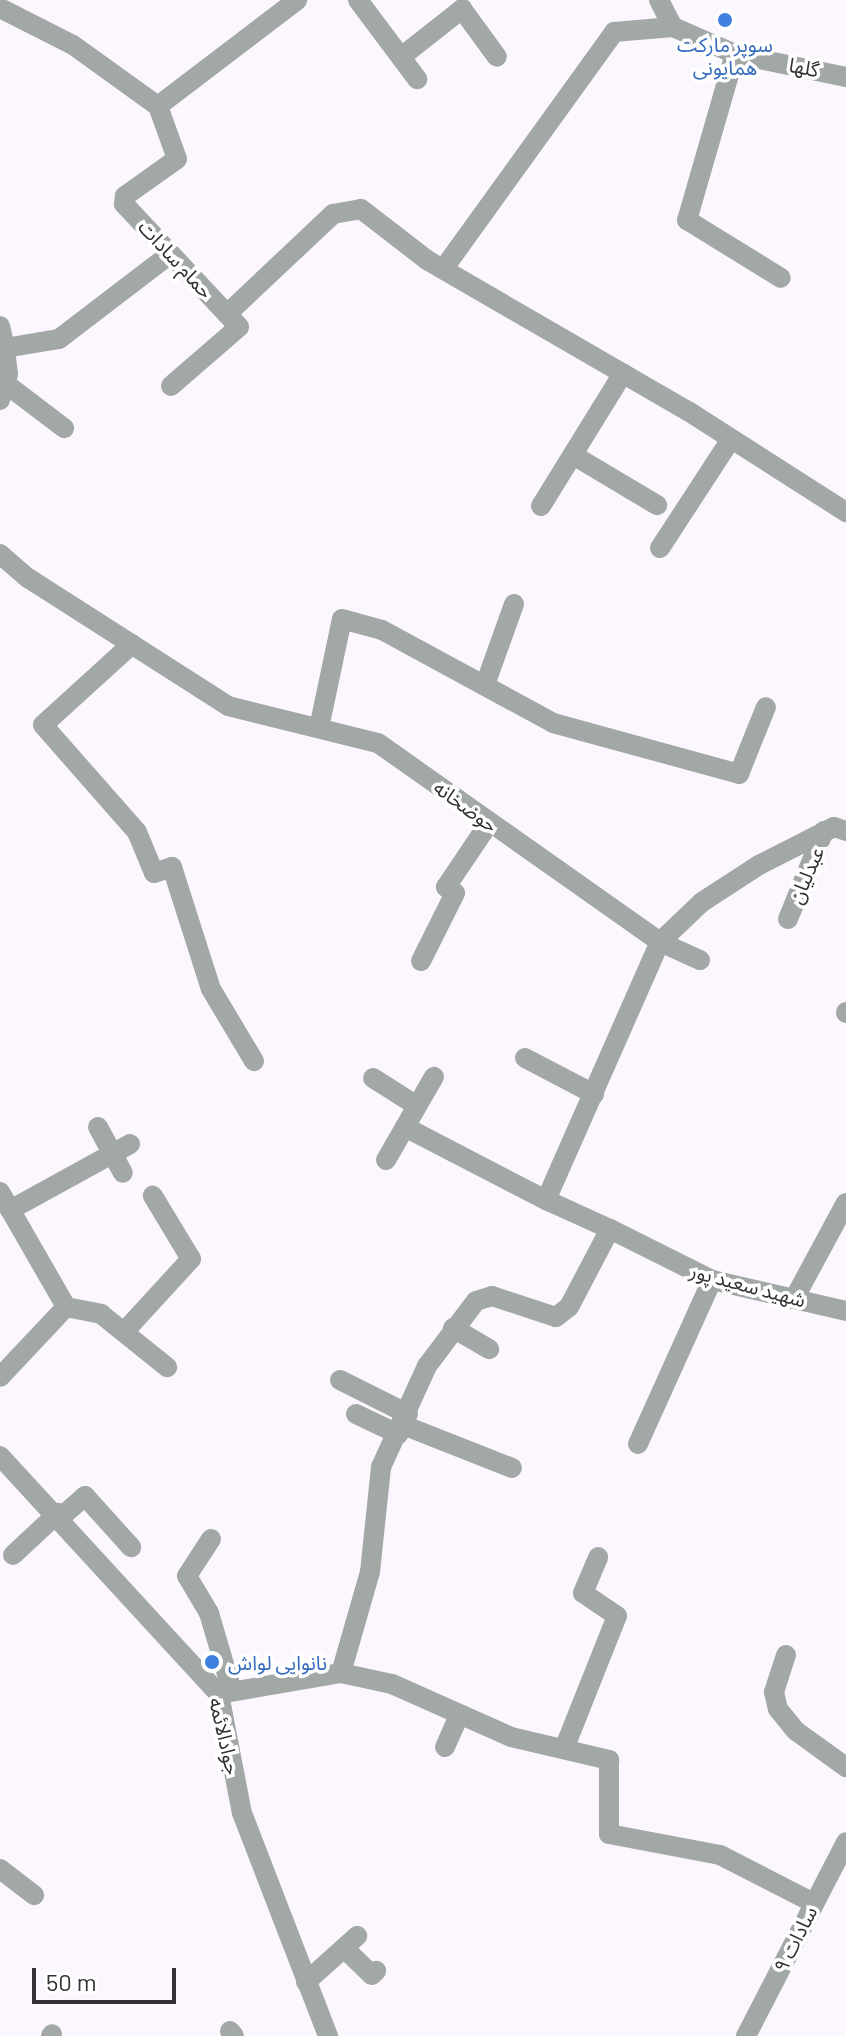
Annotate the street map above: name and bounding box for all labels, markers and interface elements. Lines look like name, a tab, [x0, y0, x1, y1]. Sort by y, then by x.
marker: سوپر مارکت همایونی	[716, 11, 734, 29]
place label: سوپر مارکت همایونی	[677, 32, 773, 79]
street label: گلها	[787, 52, 821, 82]
street label: حمام سادات	[134, 215, 218, 303]
street label: حوضخانه	[429, 775, 503, 837]
street label: عبدلیان	[783, 843, 829, 907]
street label: شهید سعید پور	[687, 1258, 809, 1312]
place label: نانوایی لواش	[228, 1650, 327, 1674]
marker: نانوایی لواش	[203, 1653, 221, 1671]
street label: جوادالائمه	[204, 1695, 246, 1777]
street label: سادات ۹	[768, 1902, 822, 1976]
scale bar	[36, 1952, 180, 2002]
text: 50 m	[46, 1967, 97, 1996]

